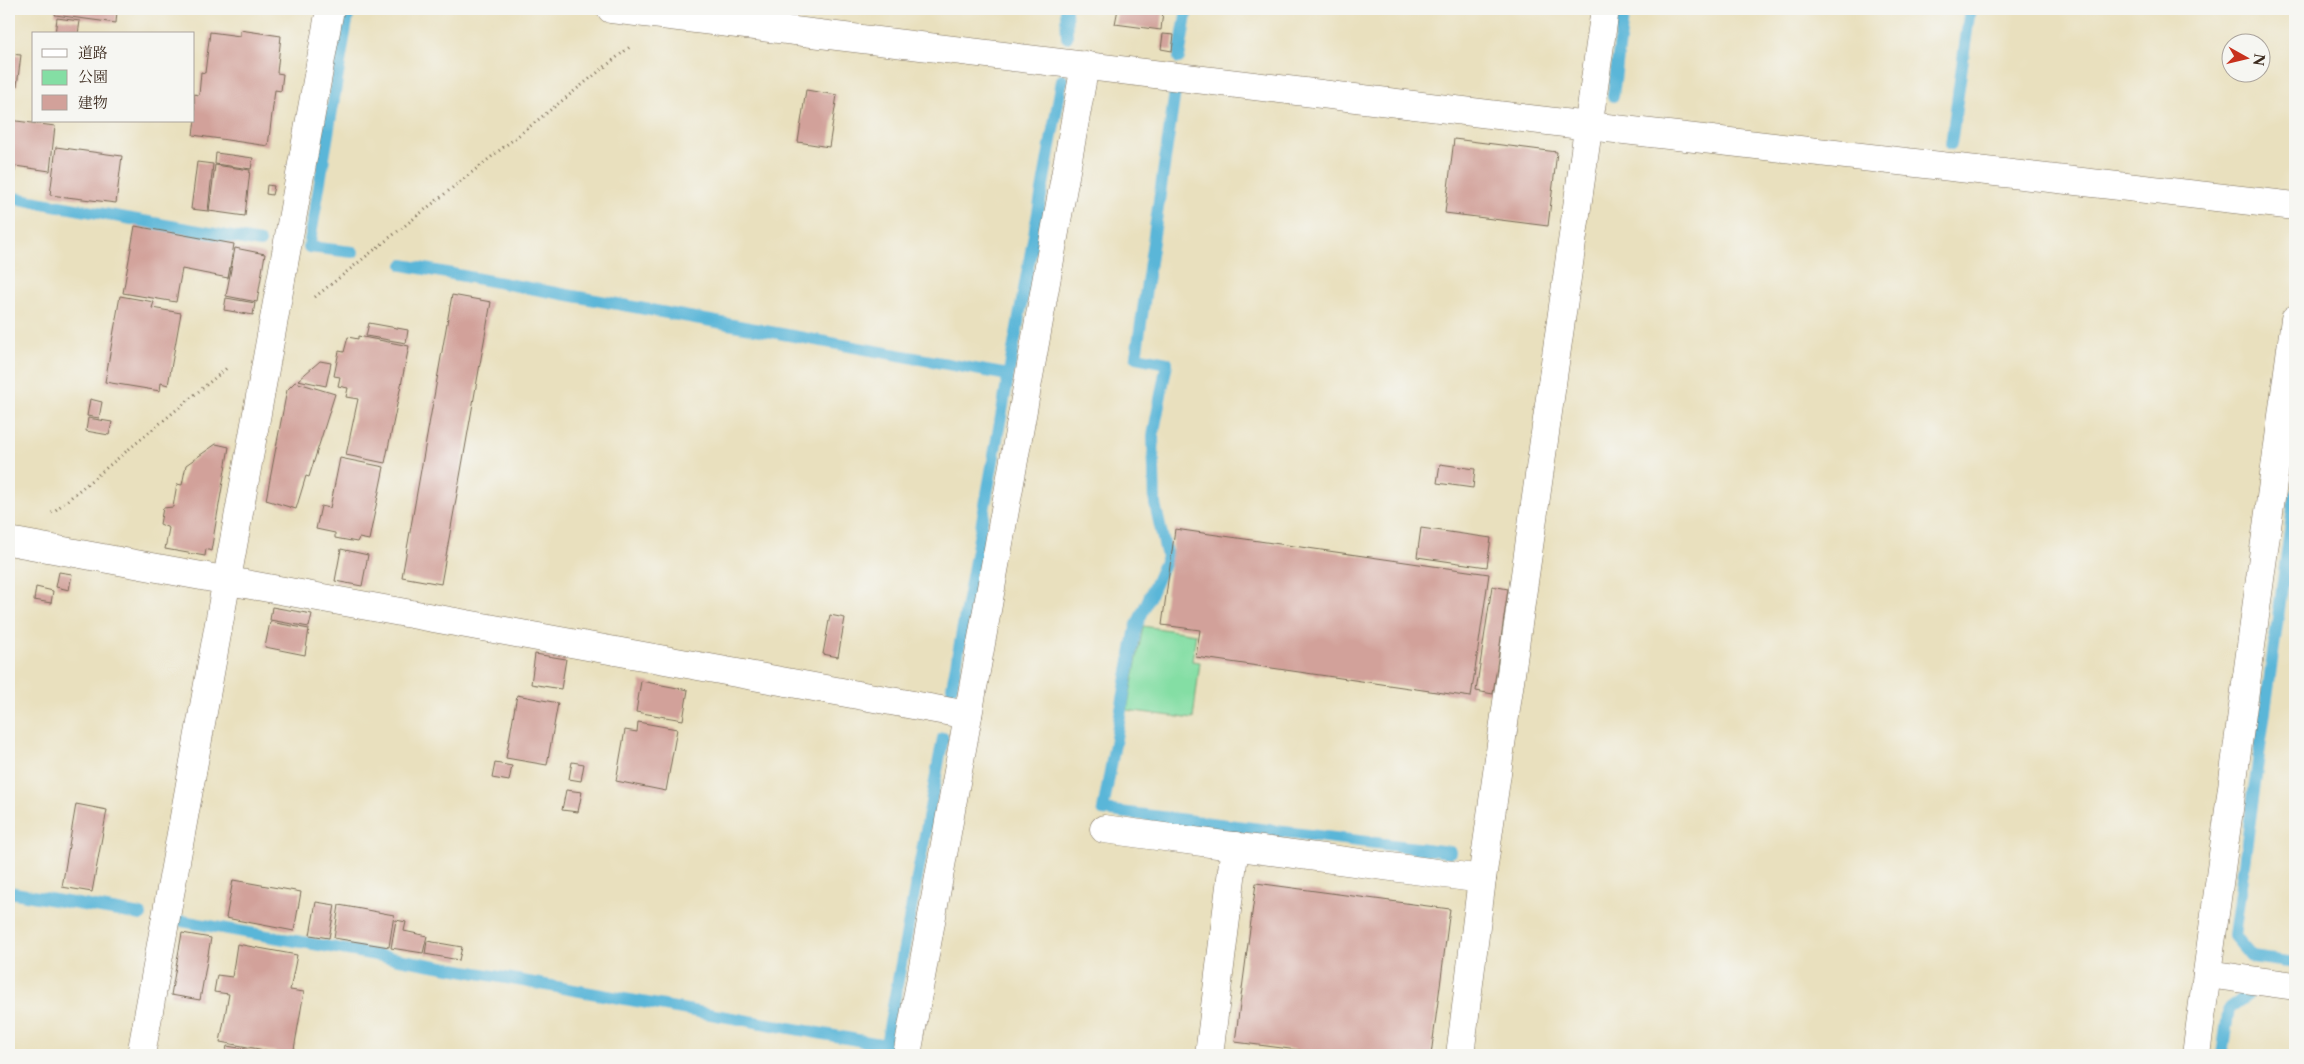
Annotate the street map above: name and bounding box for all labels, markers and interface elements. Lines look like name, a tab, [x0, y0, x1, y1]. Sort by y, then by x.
legend	[32, 32, 195, 122]
north arrow	[2222, 32, 2272, 82]
text: 道路	[78, 43, 108, 62]
text: N	[2249, 53, 2269, 67]
text: 公園	[78, 67, 108, 86]
text: 建物	[78, 93, 108, 112]

